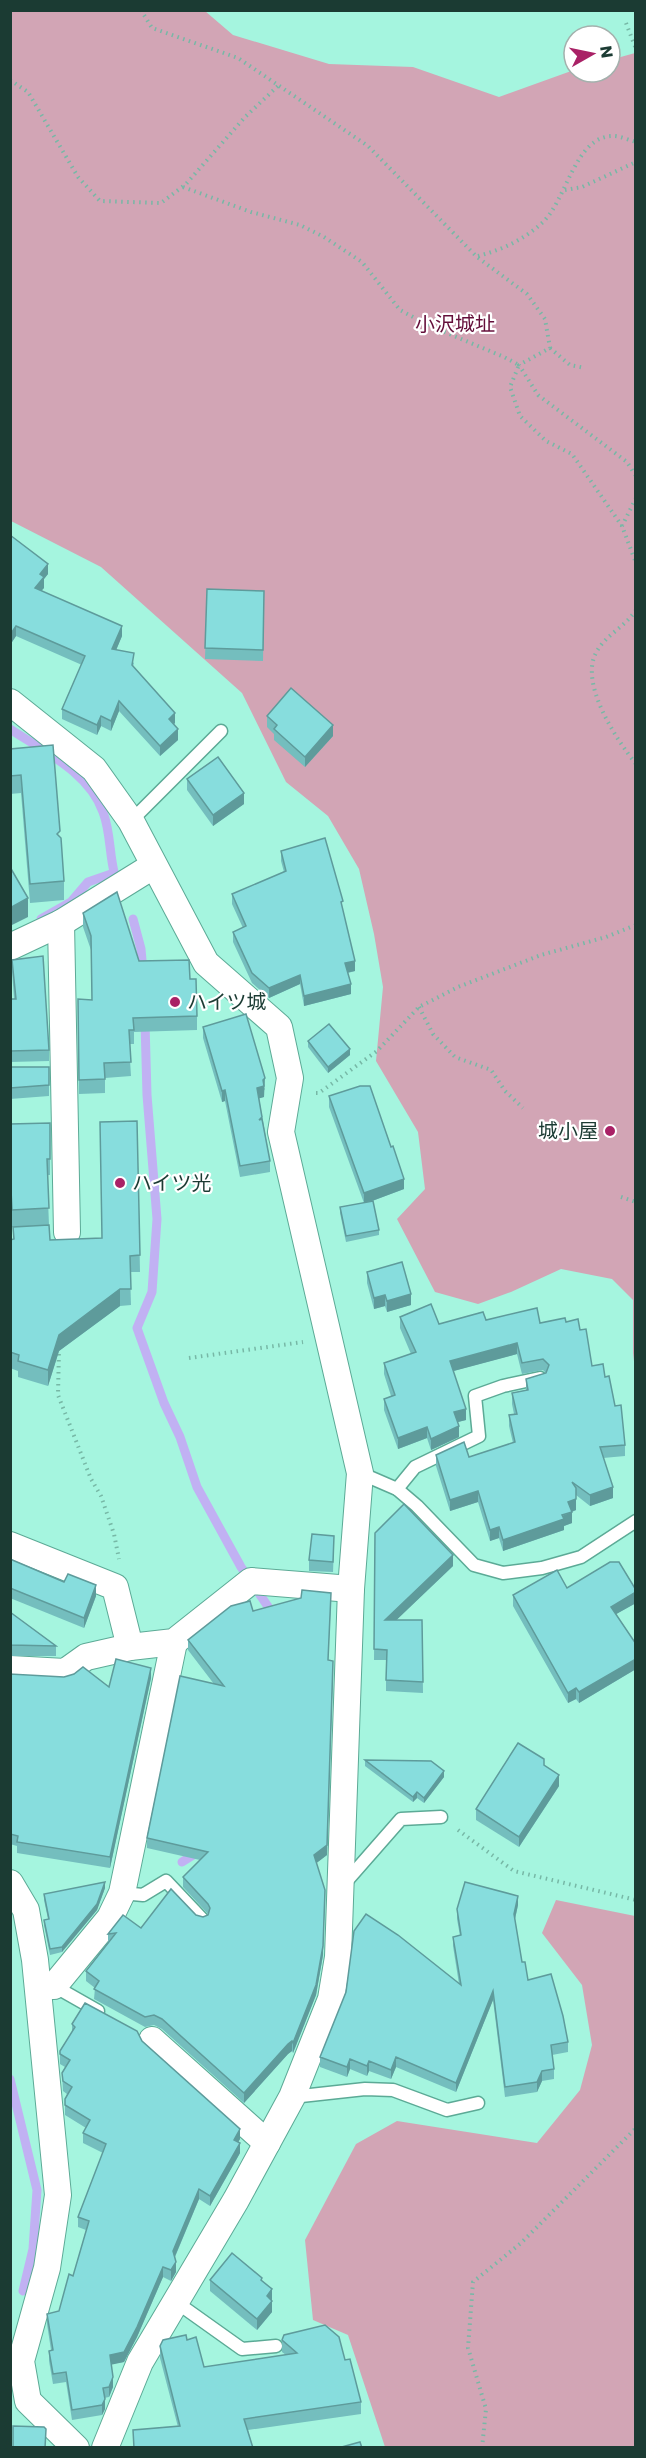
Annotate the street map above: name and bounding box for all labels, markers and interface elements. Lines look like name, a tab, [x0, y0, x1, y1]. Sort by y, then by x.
north arrow	[562, 24, 622, 84]
text: N	[594, 44, 619, 59]
park label: 小沢城址	[415, 310, 495, 338]
place label: ハイツ城	[187, 988, 267, 1016]
marker: ハイツ城	[168, 995, 182, 1009]
place label: 城小屋	[538, 1117, 598, 1145]
marker: 城小屋	[603, 1124, 617, 1138]
place label: ハイツ光	[132, 1169, 212, 1197]
marker: ハイツ光	[113, 1176, 127, 1190]

